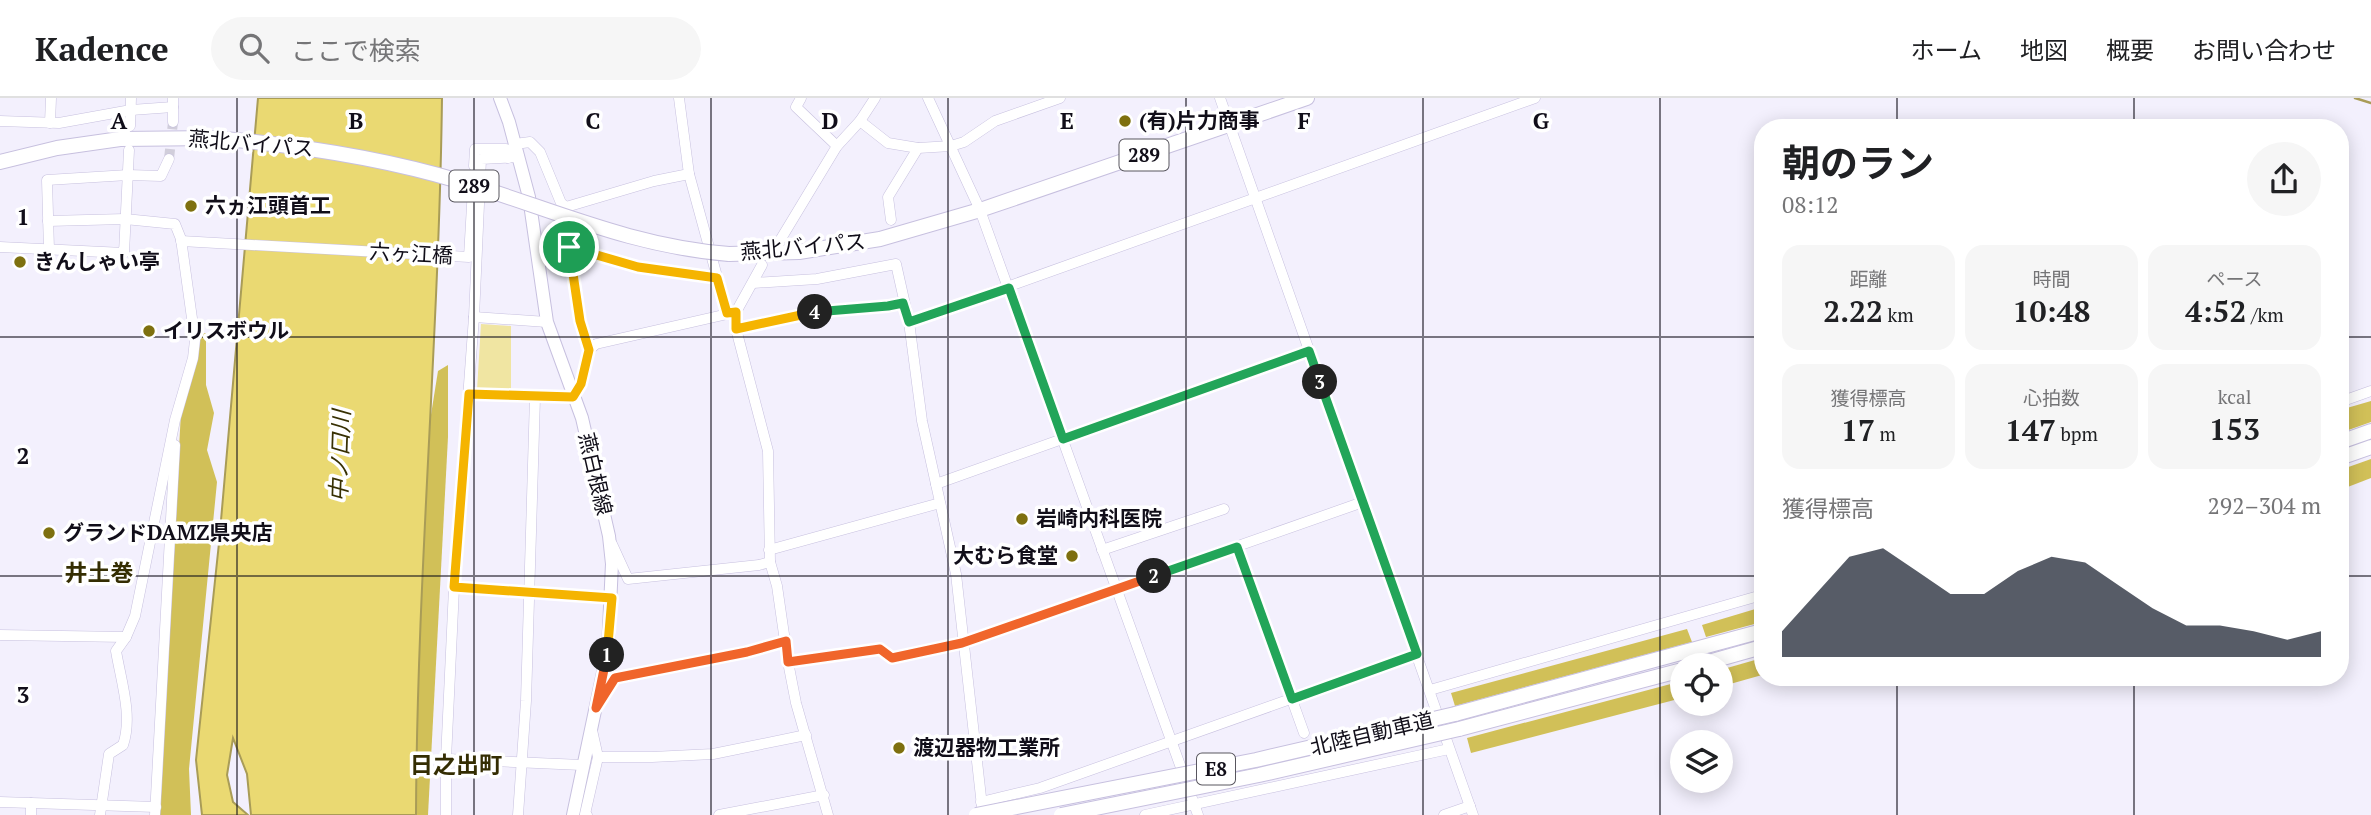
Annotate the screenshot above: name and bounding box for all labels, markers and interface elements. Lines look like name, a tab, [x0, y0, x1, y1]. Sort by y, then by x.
search box	[211, 17, 701, 80]
text: Kadence	[35, 27, 169, 70]
icon: search	[235, 29, 273, 67]
text: ここで検索	[291, 33, 421, 67]
text: ホーム	[1911, 34, 1982, 66]
text: 地図	[2020, 34, 2068, 66]
text: 概要	[2106, 34, 2154, 66]
text: お問い合わせ	[2192, 34, 2336, 66]
text: A	[111, 105, 128, 136]
text: B	[349, 105, 364, 136]
text: C	[586, 105, 601, 136]
text: D	[822, 105, 839, 136]
text: E	[1060, 105, 1074, 136]
text: F	[1297, 105, 1311, 136]
text: G	[1533, 105, 1550, 136]
place label: (有)片力商事	[1139, 106, 1260, 134]
marker: (有)片力商事	[1117, 113, 1133, 129]
street label: 燕北バイパス	[187, 124, 315, 162]
text: 朝のラン	[1782, 138, 1934, 188]
road number: 289	[1120, 139, 1168, 170]
button: share	[2247, 142, 2321, 216]
road number: 289	[449, 170, 498, 202]
text: 08:12	[1782, 189, 1839, 220]
place label: 六ヵ江頭首工	[205, 191, 331, 219]
marker: 六ヵ江頭首工	[183, 198, 199, 214]
text: 1	[17, 201, 30, 232]
pin	[539, 217, 599, 277]
street label: 燕北バイパス	[739, 227, 867, 265]
icon: arrive	[550, 228, 588, 266]
street label: 六ヶ江橋	[368, 237, 454, 269]
place label: きんしゃい亭	[34, 247, 160, 275]
marker: きんしゃい亭	[12, 254, 28, 270]
text: 距離	[1849, 266, 1888, 291]
text: 時間	[2032, 266, 2071, 291]
text: ペース	[2206, 266, 2263, 291]
text: 2.22	[1823, 291, 1883, 331]
text: 10:48	[2012, 291, 2091, 331]
text: 4:52	[2185, 291, 2246, 331]
pin: 4	[798, 294, 832, 330]
text: 4	[809, 299, 820, 324]
text: km	[1883, 302, 1914, 327]
text: /km	[2246, 302, 2284, 327]
place label: イリスボウル	[163, 316, 289, 344]
marker: イリスボウル	[141, 323, 157, 339]
pin: 3	[1302, 364, 1338, 400]
text: 3	[1314, 369, 1325, 394]
text: kcal	[2218, 384, 2251, 409]
text: 獲得標高	[1830, 385, 1907, 410]
text: 心拍数	[2023, 385, 2080, 410]
water label: 中ノ口川	[322, 406, 357, 502]
text: 153	[2209, 409, 2260, 449]
text: 17	[1841, 410, 1875, 450]
text: 147	[2005, 410, 2056, 450]
text: m	[1875, 421, 1896, 446]
text: bpm	[2056, 421, 2098, 446]
street label: 燕白根線	[573, 430, 619, 518]
text: 2	[17, 440, 30, 471]
text: 292–304 m	[2208, 490, 2321, 521]
text: 獲得標高	[1782, 493, 1874, 524]
place label: 岩崎内科医院	[1036, 504, 1162, 532]
marker: 岩崎内科医院	[1014, 511, 1030, 527]
place label: グランドDAMZ県央店	[63, 518, 272, 546]
marker: グランドDAMZ県央店	[41, 525, 57, 541]
place label: 大むら食堂	[953, 541, 1058, 569]
marker: 大むら食堂	[1064, 548, 1080, 564]
district label: 井土巻	[65, 557, 134, 588]
pin: 2	[1136, 559, 1172, 594]
text: 2	[1148, 563, 1159, 588]
pin: 1	[590, 638, 624, 672]
text: 1	[601, 642, 612, 667]
map controls	[1670, 653, 1733, 793]
button: locate	[1670, 653, 1733, 716]
text: 3	[17, 679, 30, 710]
street label: 北陸自動車道	[1307, 705, 1436, 761]
button: layers	[1670, 730, 1733, 793]
place label: 渡辺器物工業所	[913, 733, 1060, 761]
marker: 渡辺器物工業所	[891, 740, 907, 756]
district label: 日之出町	[410, 749, 502, 780]
road number: E8	[1197, 754, 1235, 784]

